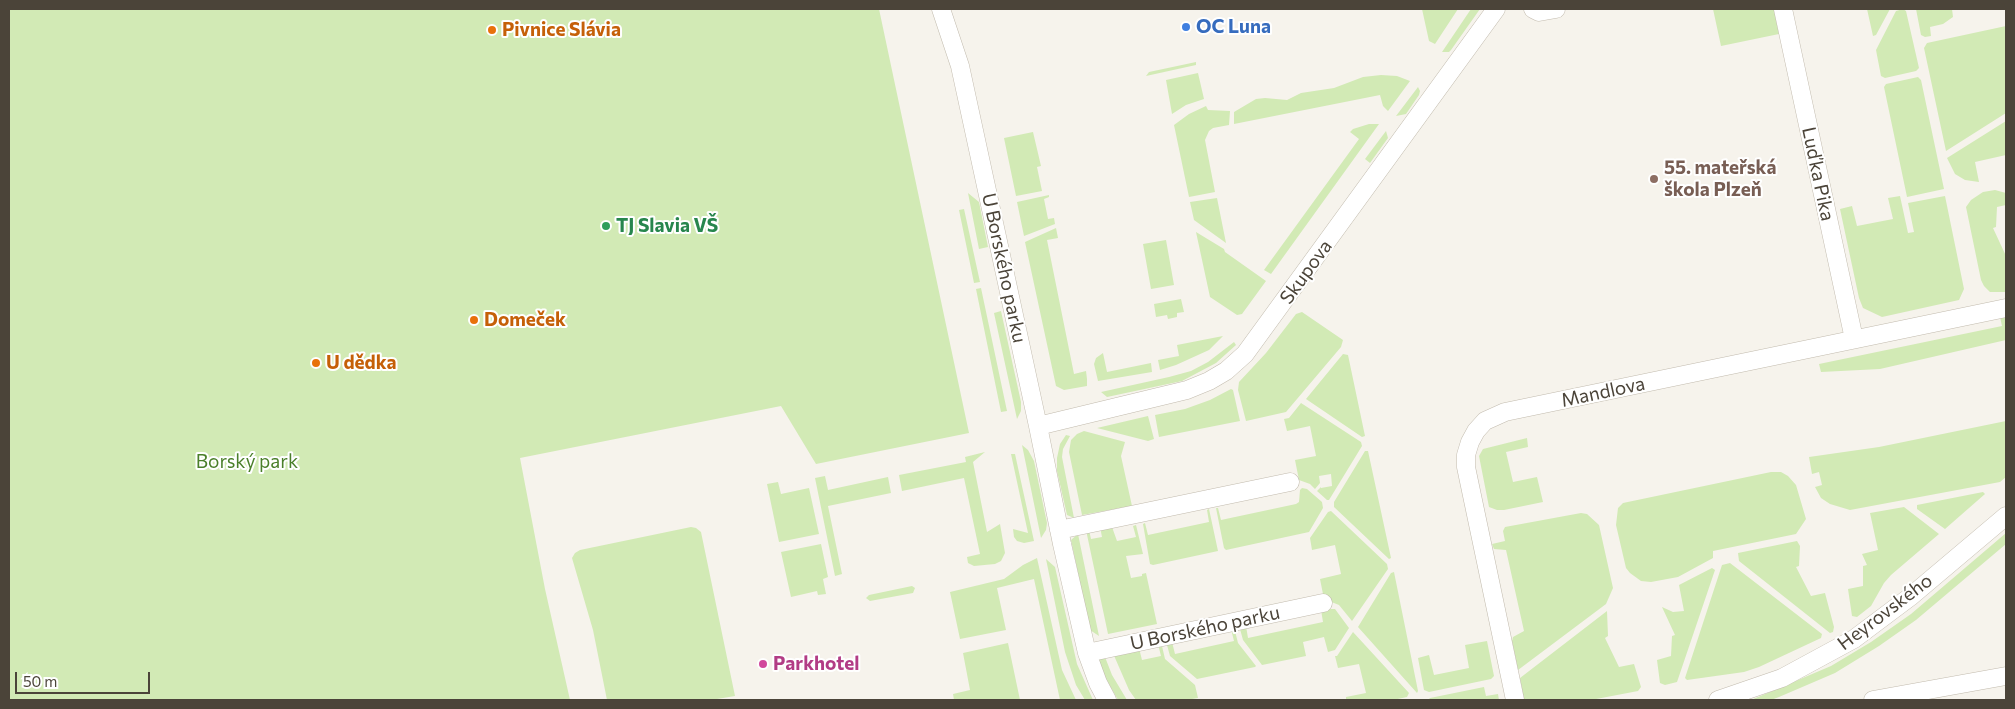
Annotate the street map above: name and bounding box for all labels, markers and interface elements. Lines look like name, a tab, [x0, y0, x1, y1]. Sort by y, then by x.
place label: OC Luna	[1196, 16, 1271, 38]
place label: Pivnice Slávia	[502, 19, 621, 41]
marker: OC Luna	[1180, 21, 1192, 33]
marker: Pivnice Slávia	[486, 24, 498, 36]
street label: Luďka Pika	[1797, 125, 1839, 223]
place label: 55. mateřská škola Plzeň	[1664, 157, 1776, 201]
marker: 55. mateřská škola Plzeň	[1648, 173, 1660, 185]
street label: U Borského parku	[977, 191, 1031, 345]
place label: TJ Slavia VŠ	[616, 215, 718, 237]
marker: TJ Slavia VŠ	[600, 220, 612, 232]
street label: Skupova	[1275, 235, 1337, 309]
place label: Domeček	[484, 309, 566, 331]
marker: Domeček	[468, 314, 480, 326]
place label: U dědka	[326, 352, 397, 374]
marker: U dědka	[310, 357, 322, 369]
street label: Mandlova	[1559, 372, 1647, 412]
park label: Borský park	[196, 451, 298, 473]
street label: Heyrovského	[1833, 569, 1937, 655]
street label: U Borského parku	[1128, 601, 1282, 655]
place label: Parkhotel	[773, 653, 859, 675]
marker: Parkhotel	[757, 658, 769, 670]
scale bar	[18, 662, 152, 694]
text: 50 m	[23, 672, 57, 690]

